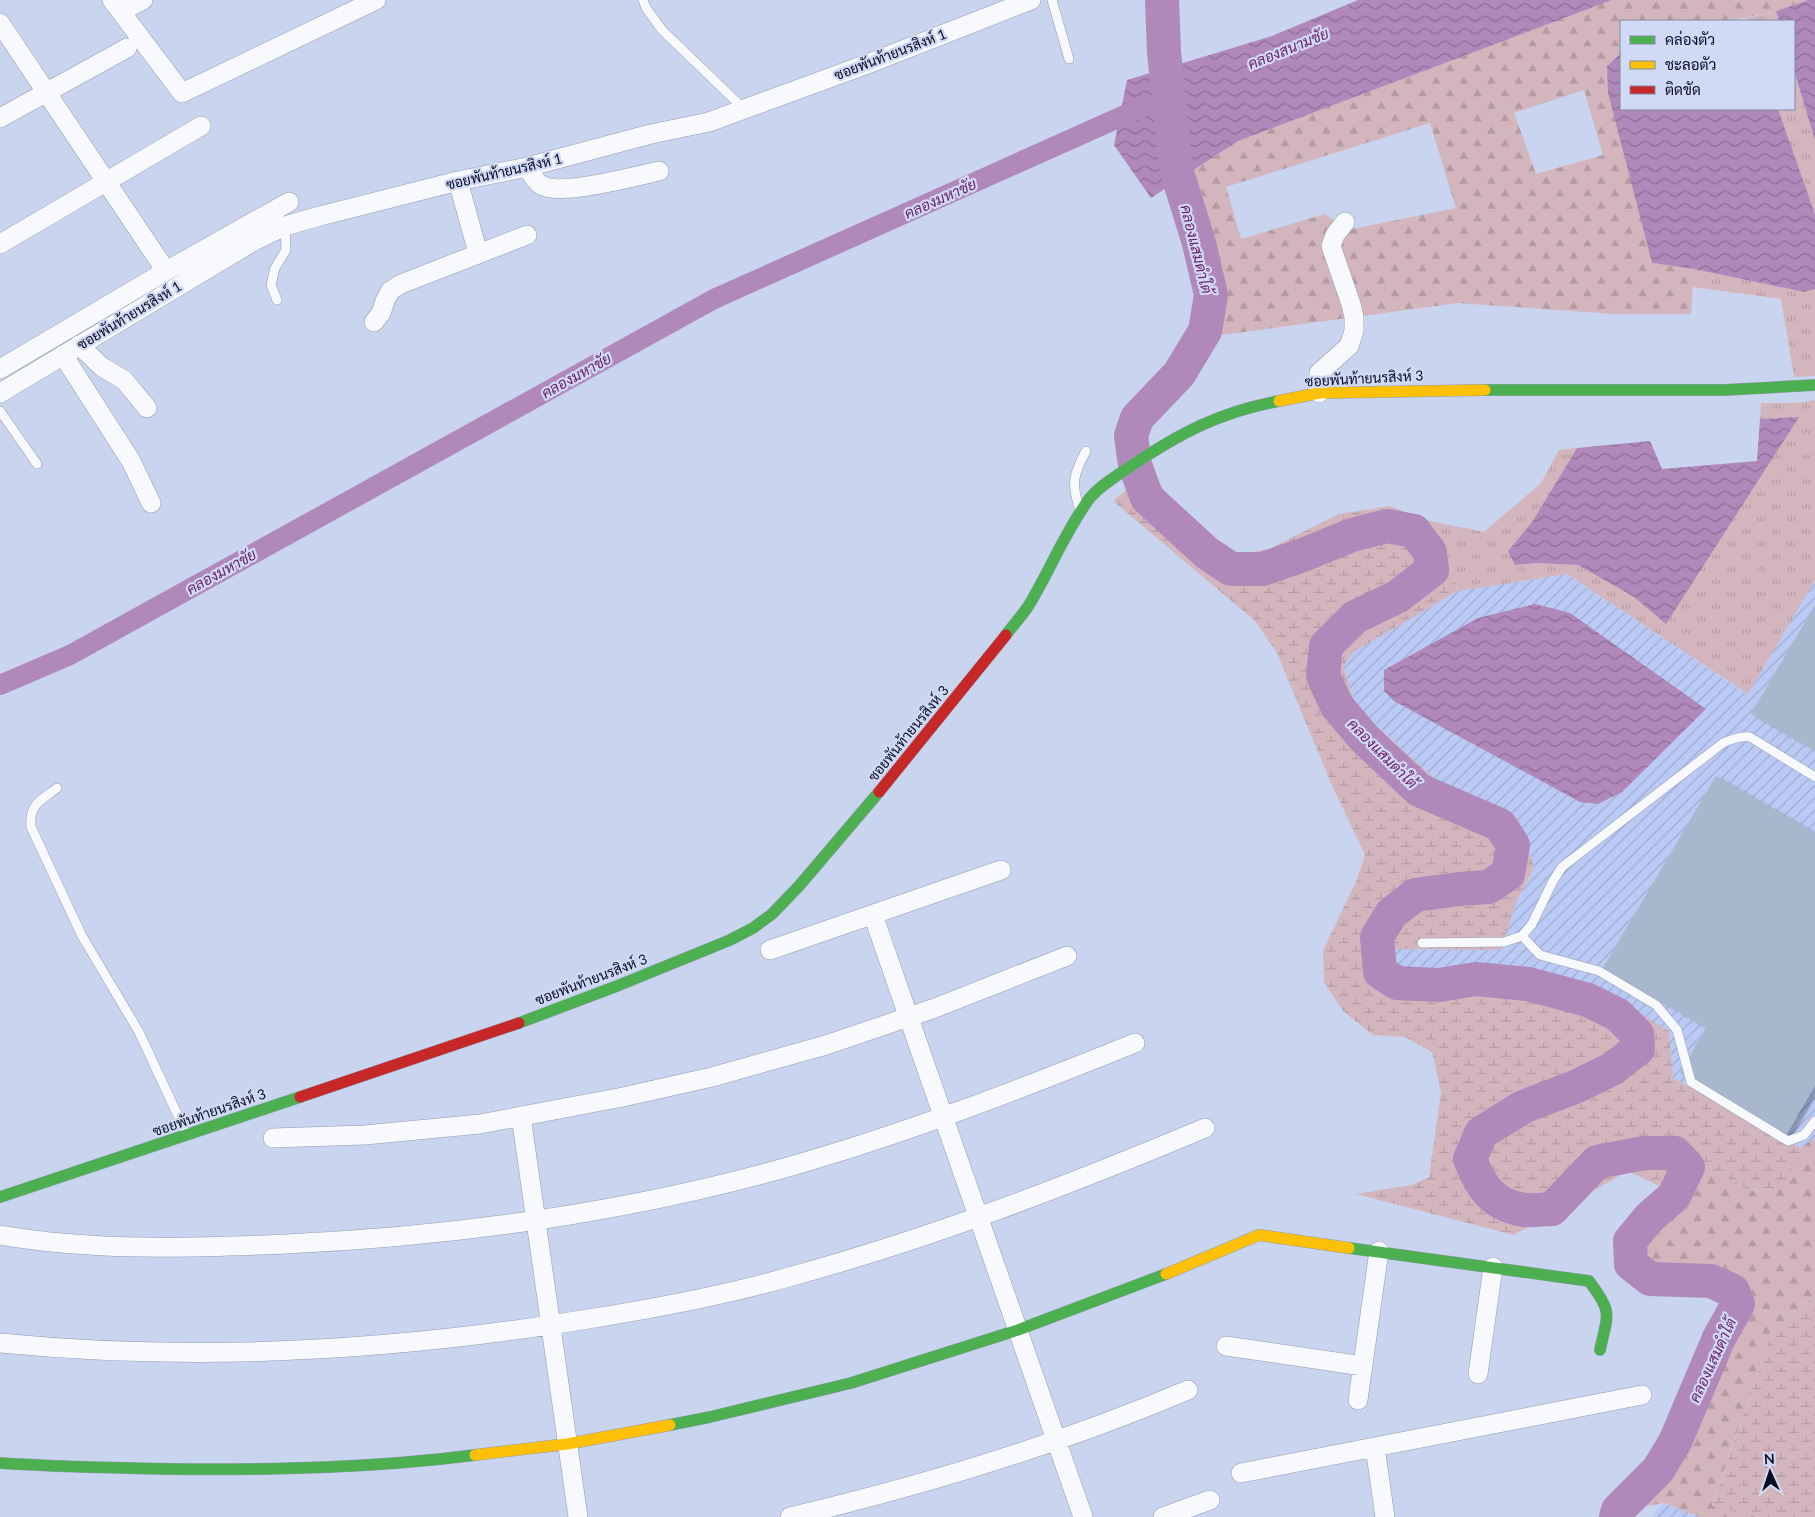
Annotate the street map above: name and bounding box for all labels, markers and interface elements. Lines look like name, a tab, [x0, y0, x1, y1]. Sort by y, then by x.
legend	[1620, 20, 1795, 110]
water label: คลองสนามชัย	[1245, 23, 1332, 72]
street label: ซอยพันท้ายนรสิงห์ 1	[832, 25, 948, 83]
text: คล่องตัว	[1665, 30, 1715, 48]
text: ชะลอตัว	[1665, 55, 1716, 73]
text: ติดขัด	[1665, 80, 1701, 98]
street label: ซอยพันท้ายนรสิงห์ 1	[444, 149, 564, 193]
water label: คลองมหาชัย	[901, 174, 979, 222]
water label: คลองแสมดำใต้	[1177, 203, 1217, 298]
street label: ซอยพันท้ายนรสิงห์ 1	[74, 277, 184, 353]
water label: คลองมหาชัย	[538, 348, 614, 402]
street label: ซอยพันท้ายนรสิงห์ 3	[1304, 366, 1424, 390]
water label: คลองมหาชัย	[183, 544, 259, 598]
street label: ซอยพันท้ายนรสิงห์ 3	[864, 682, 952, 784]
water label: คลองแสมดำใต้	[1344, 714, 1424, 794]
street label: ซอยพันท้ายนรสิงห์ 3	[533, 950, 649, 1008]
street label: ซอยพันท้ายนรสิงห์ 3	[150, 1085, 268, 1139]
water label: คลองแสมดำใต้	[1685, 1312, 1741, 1405]
north arrow	[1745, 1447, 1795, 1497]
text: N	[1763, 1450, 1775, 1467]

